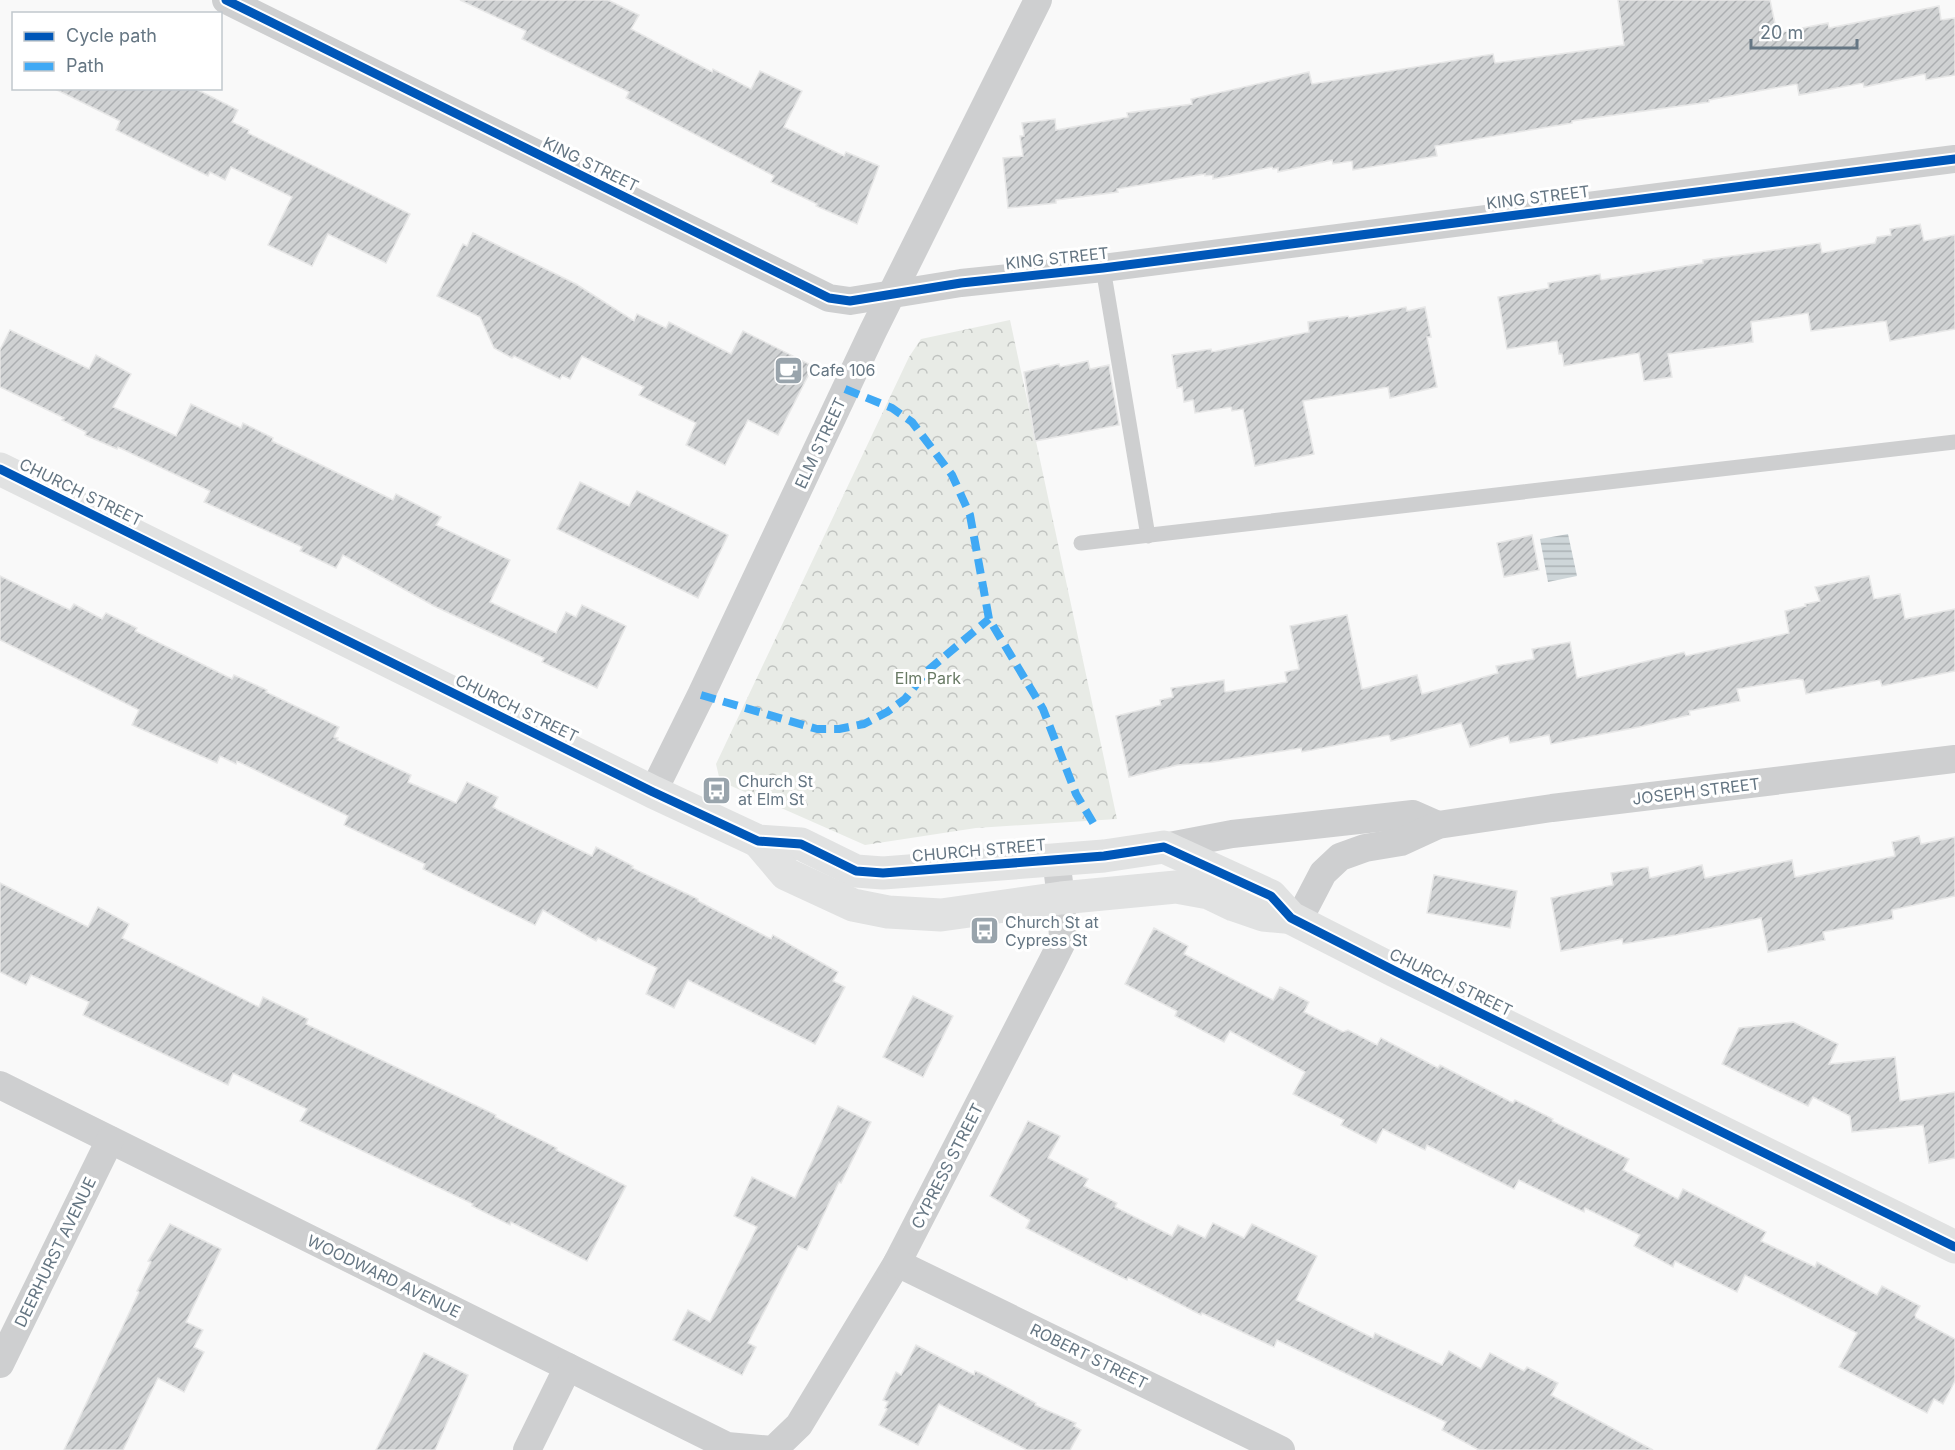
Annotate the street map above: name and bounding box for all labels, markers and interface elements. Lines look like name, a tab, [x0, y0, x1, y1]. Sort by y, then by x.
legend	[12, 12, 222, 90]
scale bar	[1751, 12, 1858, 50]
text: 20 m	[1760, 22, 1803, 43]
text: Cycle path	[66, 25, 157, 46]
text: Path	[66, 55, 104, 76]
street label: KING STREET	[540, 132, 642, 196]
street label: KING STREET	[1485, 181, 1591, 213]
street label: KING STREET	[1004, 243, 1110, 273]
cafe icon: Cafe 106	[772, 354, 804, 386]
place label: Cafe 106	[809, 360, 875, 380]
street label: ELM STREET	[790, 394, 850, 492]
street label: CHURCH STREET	[16, 454, 146, 530]
park label: Elm Park	[895, 668, 961, 688]
street label: CHURCH STREET	[452, 670, 582, 746]
place label: Church St at Elm St	[738, 771, 813, 809]
street label: JOSEPH STREET	[1631, 773, 1761, 809]
bus stop icon: Church St at Elm St	[701, 774, 733, 806]
street label: CHURCH STREET	[911, 834, 1047, 866]
place label: Church St at Cypress St	[1005, 912, 1099, 950]
bus stop icon: Church St at Cypress St	[968, 915, 1000, 947]
street label: CHURCH STREET	[1386, 944, 1516, 1020]
street label: CYPRESS STREET	[907, 1100, 987, 1232]
street label: DEERHURST AVENUE	[10, 1174, 100, 1330]
street label: WOODWARD AVENUE	[304, 1230, 464, 1322]
street label: ROBERT STREET	[1027, 1319, 1151, 1393]

